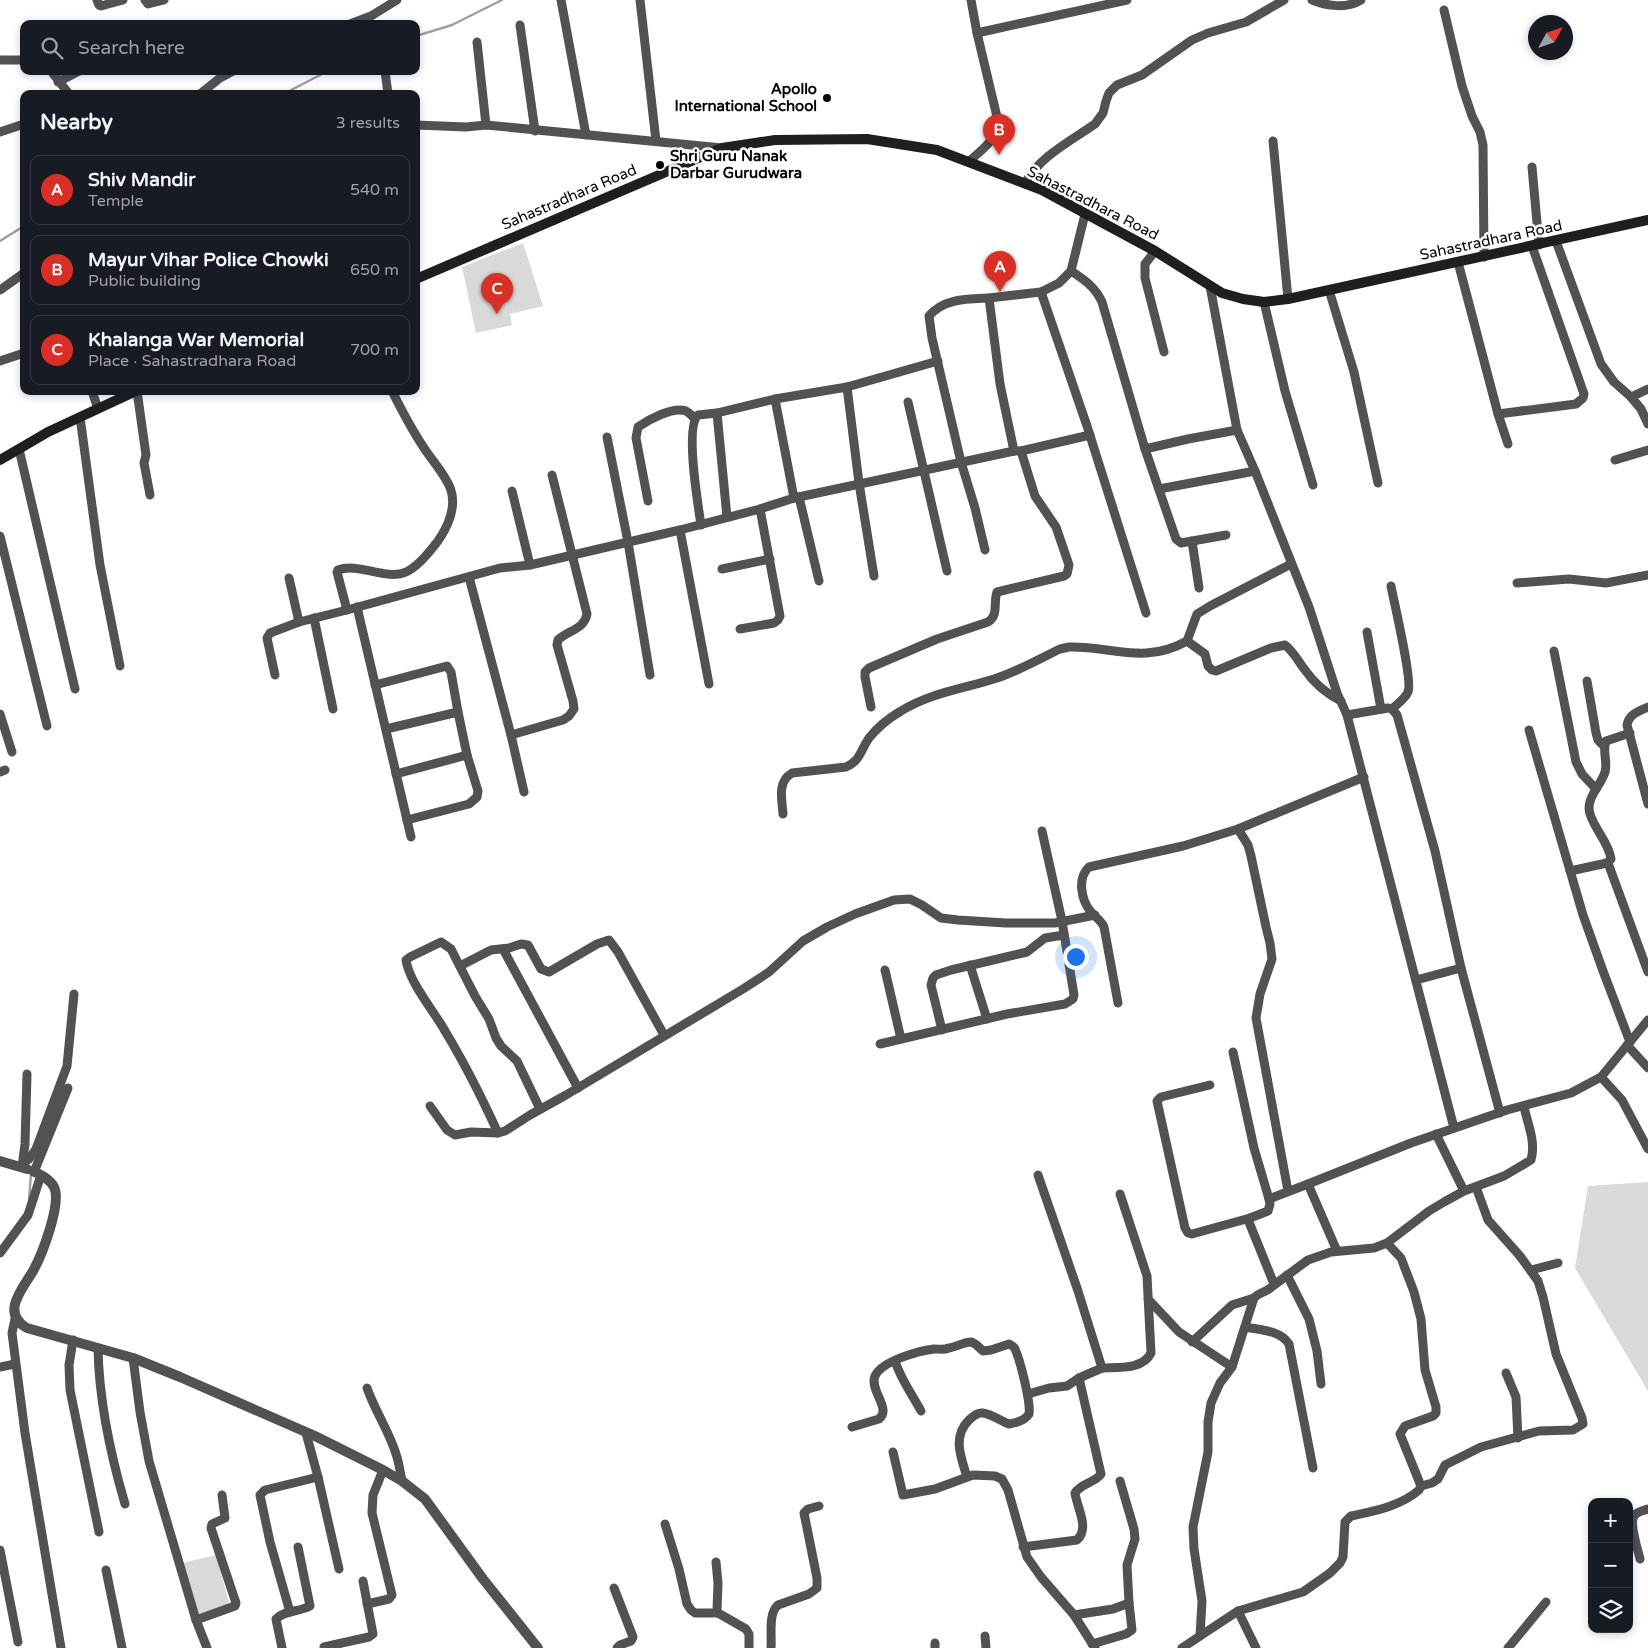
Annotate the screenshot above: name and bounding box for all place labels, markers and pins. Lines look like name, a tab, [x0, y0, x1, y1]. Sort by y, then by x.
place label: Apollo International School	[675, 80, 817, 115]
marker: Apollo International School	[821, 92, 833, 104]
pin: B	[983, 114, 1015, 155]
place label: Shri Guru Nanak Darbar Gurudwara	[670, 147, 802, 182]
marker: Shri Guru Nanak Darbar Gurudwara	[654, 159, 666, 171]
pin: A	[984, 251, 1016, 292]
pin: C	[481, 273, 513, 314]

